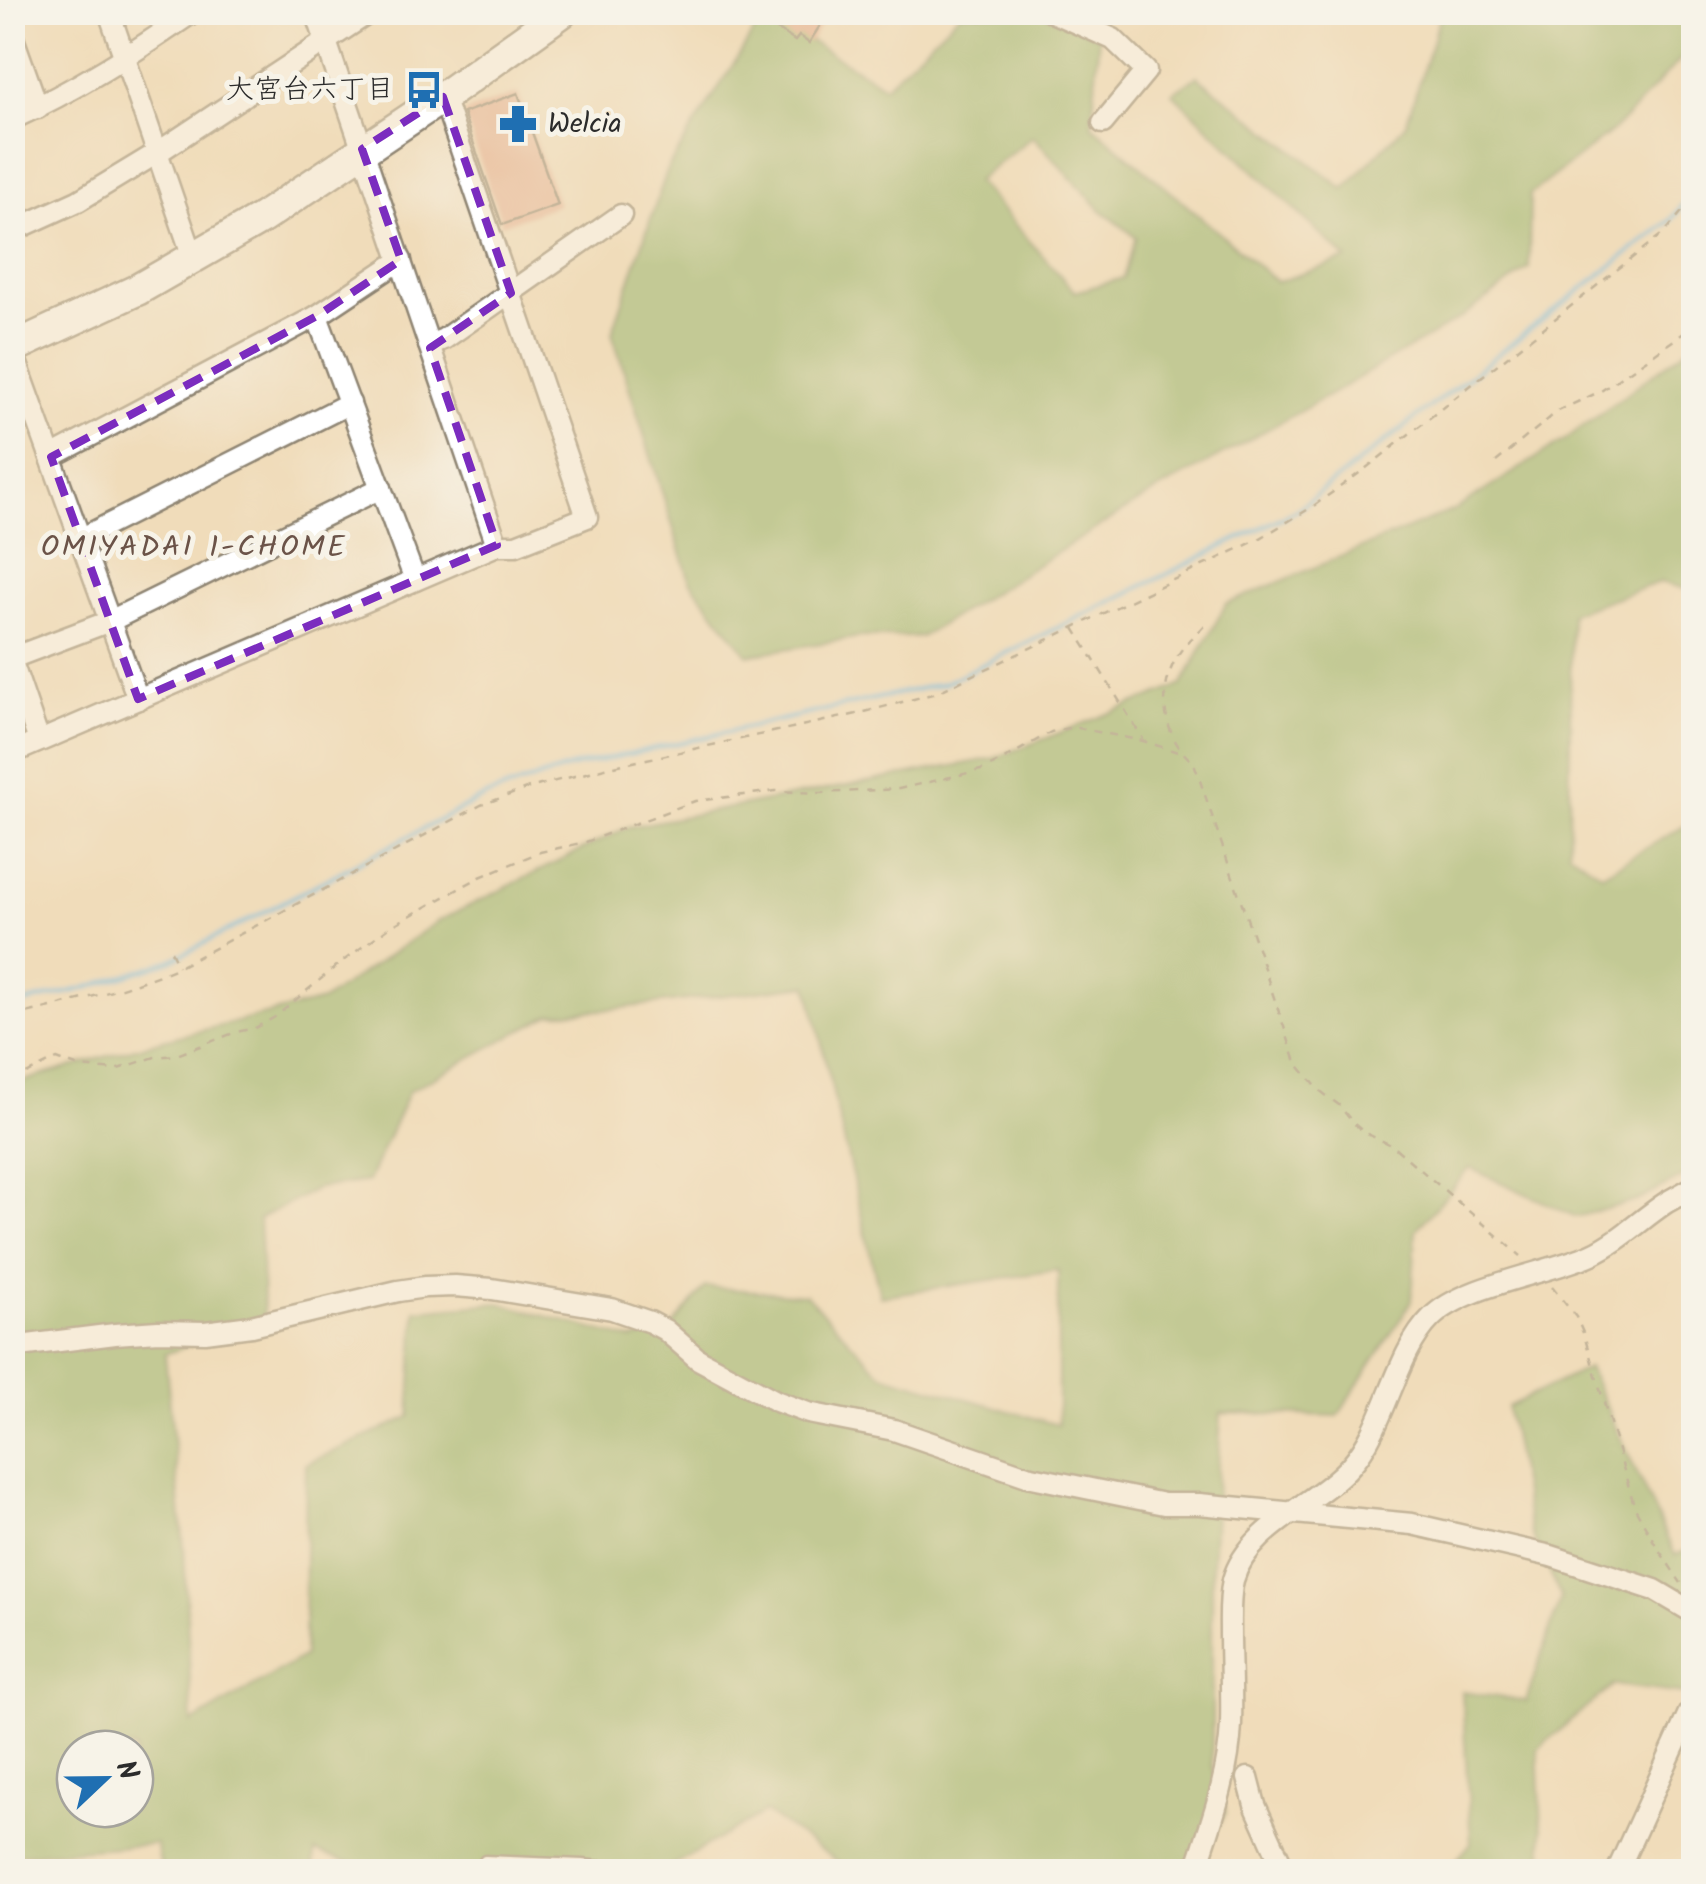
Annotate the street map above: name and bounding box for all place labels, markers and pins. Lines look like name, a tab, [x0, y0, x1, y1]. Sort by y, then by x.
place label: 大宮台六丁目	[226, 68, 394, 113]
bus stop icon: 大宮台六丁目	[403, 69, 445, 111]
place label: Welcia	[548, 102, 622, 147]
pharmacy icon: Welcia	[497, 103, 539, 145]

